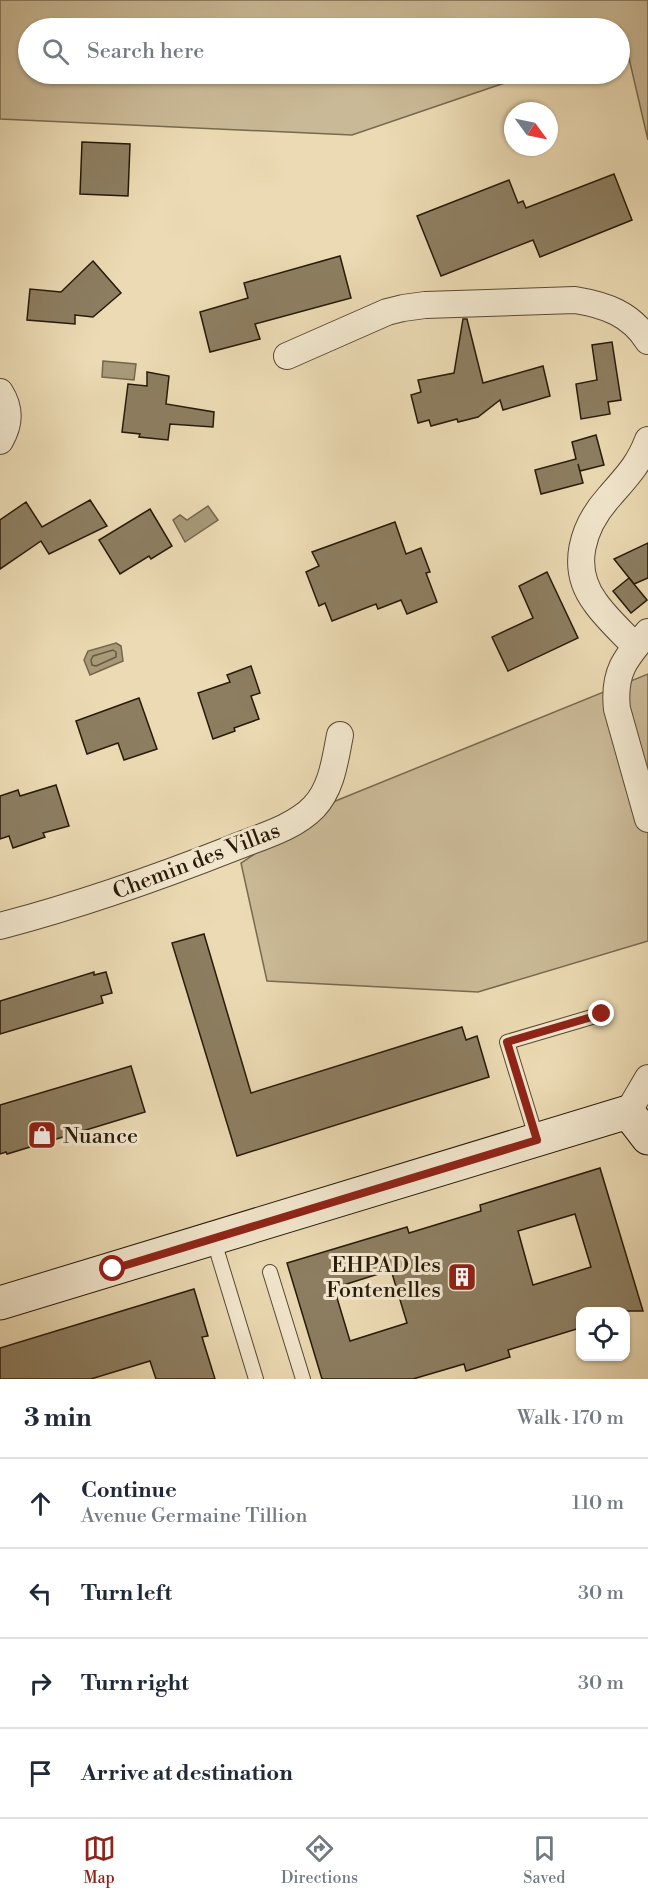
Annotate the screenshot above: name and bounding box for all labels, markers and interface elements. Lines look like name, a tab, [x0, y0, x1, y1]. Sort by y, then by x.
search box	[18, 18, 630, 84]
icon: search	[39, 35, 72, 68]
text: Search here	[87, 38, 204, 65]
north arrow	[504, 102, 558, 156]
street label: Chemin des Villas	[109, 817, 284, 906]
route end	[588, 1000, 614, 1026]
shop icon: Nuance	[26, 1119, 58, 1151]
place label: Nuance	[63, 1123, 138, 1150]
place label: EHPAD les Fontenelles	[326, 1252, 441, 1304]
route start	[99, 1255, 125, 1281]
building icon: EHPAD les Fontenelles	[446, 1261, 478, 1293]
map controls	[576, 1307, 630, 1361]
button: locate	[576, 1307, 630, 1361]
text: 3 min	[24, 1402, 92, 1434]
text: Walk · 170 m	[517, 1406, 624, 1431]
text: Continue	[81, 1477, 177, 1504]
icon: ahead	[24, 1487, 57, 1520]
text: 110 m	[572, 1491, 624, 1516]
text: Avenue Germaine Tillion	[81, 1504, 307, 1529]
icon: left	[24, 1577, 57, 1610]
text: Turn left	[81, 1580, 172, 1607]
text: 30 m	[578, 1581, 624, 1606]
icon: right	[24, 1667, 57, 1700]
text: Turn right	[81, 1670, 189, 1697]
text: 30 m	[578, 1671, 624, 1696]
icon: arrive	[24, 1757, 57, 1790]
text: Arrive at destination	[81, 1760, 293, 1787]
tab: Map	[83, 1832, 116, 1888]
tab: Directions	[281, 1832, 358, 1888]
tab: Saved	[523, 1832, 565, 1888]

